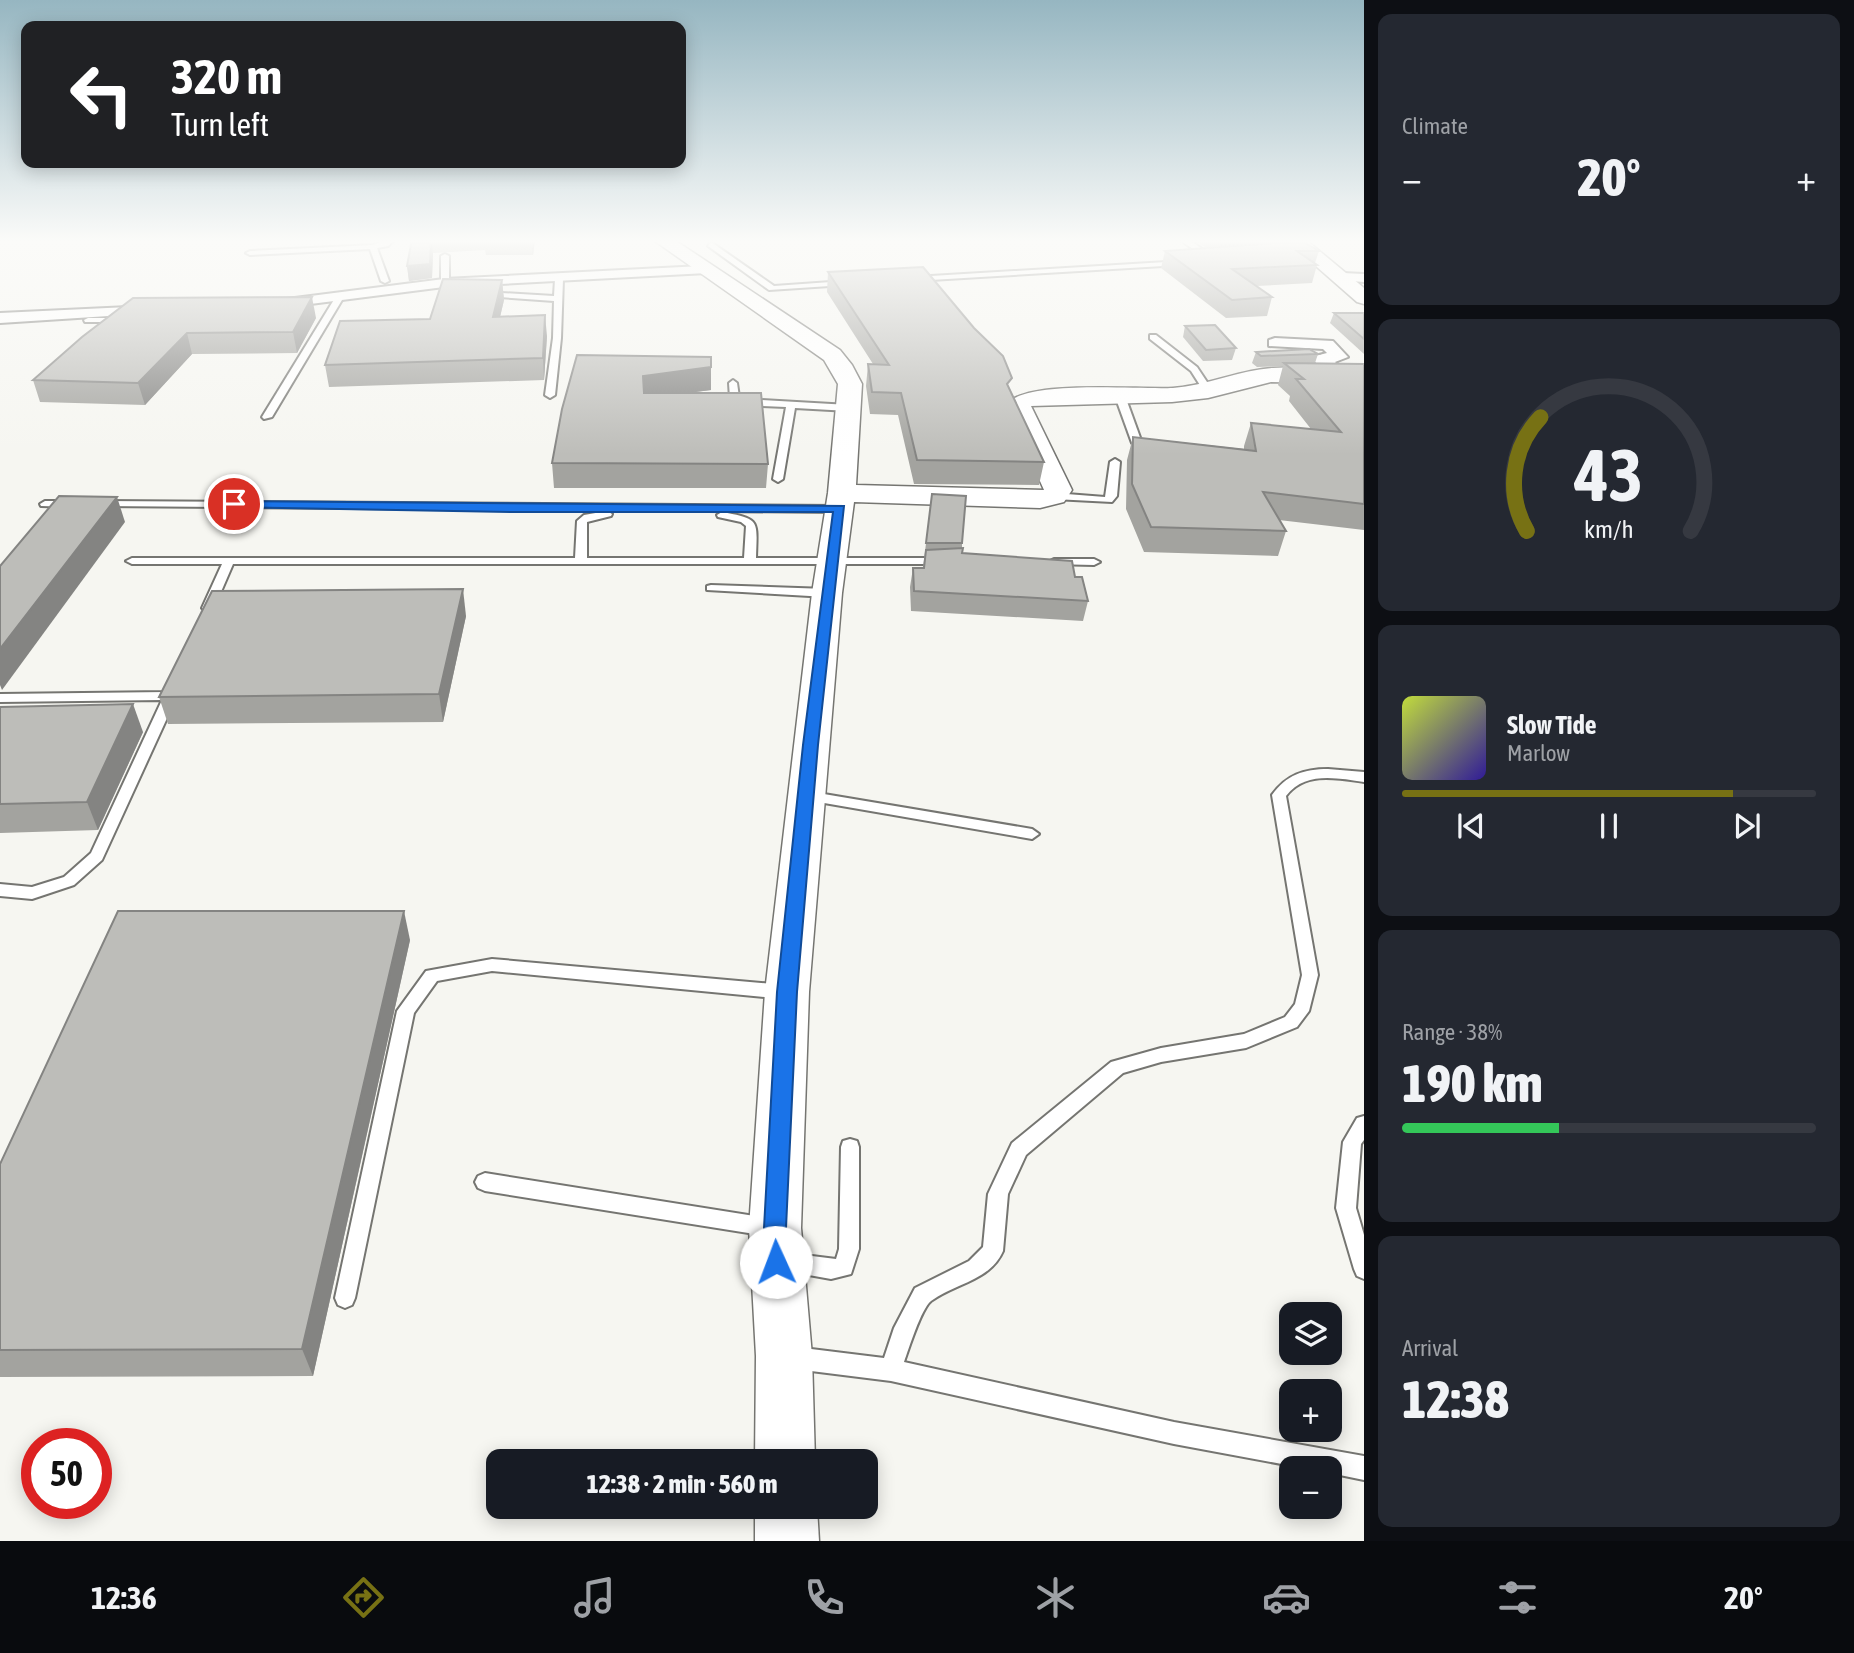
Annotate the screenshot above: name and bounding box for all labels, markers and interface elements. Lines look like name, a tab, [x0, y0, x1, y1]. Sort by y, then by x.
text: 320 m	[171, 48, 282, 104]
icon: left	[56, 49, 147, 140]
text: Turn left	[171, 106, 269, 143]
text: Climate	[1402, 113, 1468, 139]
text: 20°	[1577, 147, 1641, 207]
text: −	[1402, 156, 1422, 199]
text: +	[1796, 156, 1816, 199]
text: 43	[1574, 434, 1643, 517]
pin	[204, 474, 264, 534]
icon: arrive	[215, 485, 253, 523]
text: km/h	[1584, 515, 1634, 543]
text: Slow Tide	[1507, 710, 1597, 740]
text: Marlow	[1507, 740, 1570, 766]
icon: previous	[1452, 807, 1490, 845]
icon: pause	[1590, 807, 1628, 845]
icon: next	[1728, 807, 1766, 845]
text: Range · 38%	[1402, 1019, 1502, 1045]
text: 190 km	[1402, 1053, 1543, 1113]
position arrow	[739, 1225, 813, 1299]
map controls	[1279, 1302, 1342, 1519]
button: layers	[1279, 1302, 1342, 1365]
text: Arrival	[1402, 1335, 1458, 1361]
text: 12:38	[1402, 1369, 1509, 1429]
button: +	[1279, 1379, 1342, 1442]
speed limit sign: 50	[21, 1428, 112, 1519]
button: −	[1279, 1456, 1342, 1519]
text: 12:38 · 2 min · 560 m	[587, 1469, 777, 1499]
icon: directions	[339, 1573, 388, 1622]
icon: music	[570, 1573, 619, 1622]
icon: phone	[800, 1573, 849, 1622]
icon: climate	[1031, 1573, 1080, 1622]
icon: car	[1262, 1573, 1311, 1622]
icon: filters	[1493, 1573, 1542, 1622]
text: 12:36	[91, 1579, 157, 1616]
text: 20°	[1724, 1579, 1763, 1616]

